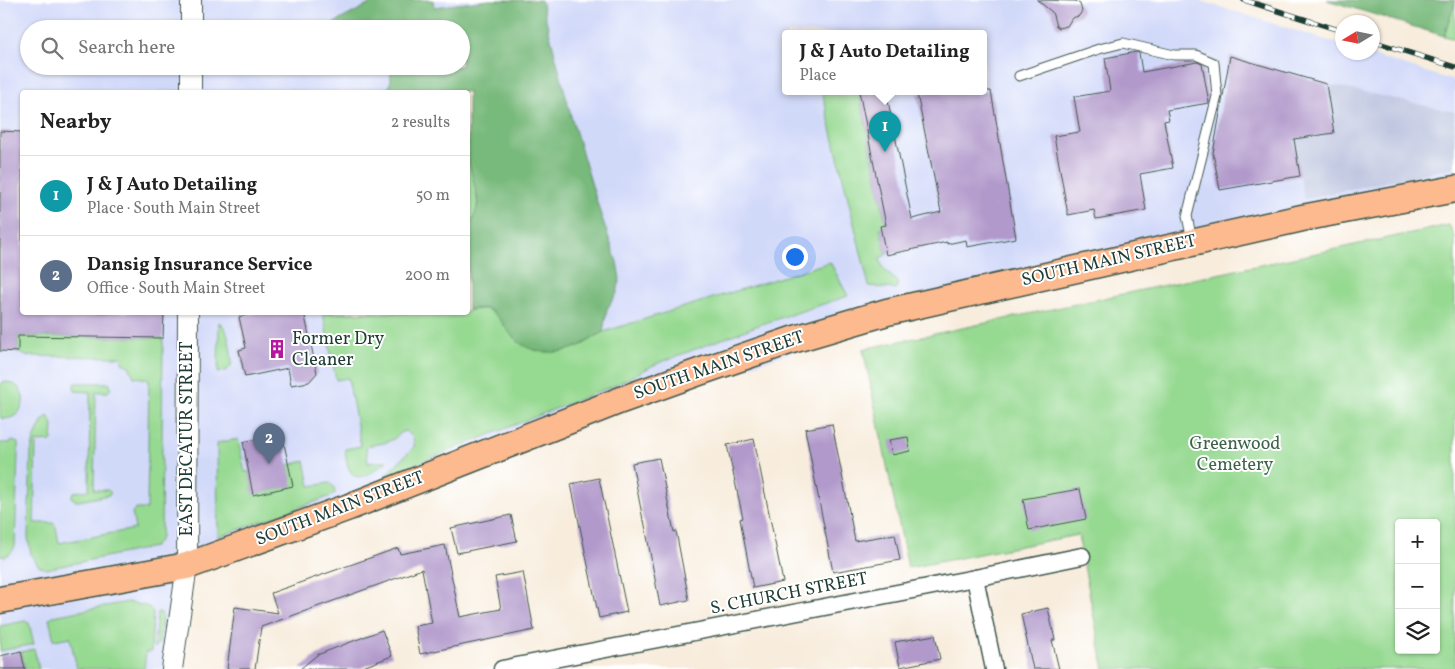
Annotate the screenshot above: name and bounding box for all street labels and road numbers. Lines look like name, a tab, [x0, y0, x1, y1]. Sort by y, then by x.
street label: SOUTH MAIN STREET	[1019, 229, 1199, 293]
street label: SOUTH MAIN STREET	[630, 325, 808, 407]
street label: EAST DECATUR STREET	[175, 341, 200, 536]
street label: SOUTH MAIN STREET	[252, 465, 428, 553]
street label: S. CHURCH STREET	[708, 566, 870, 622]

